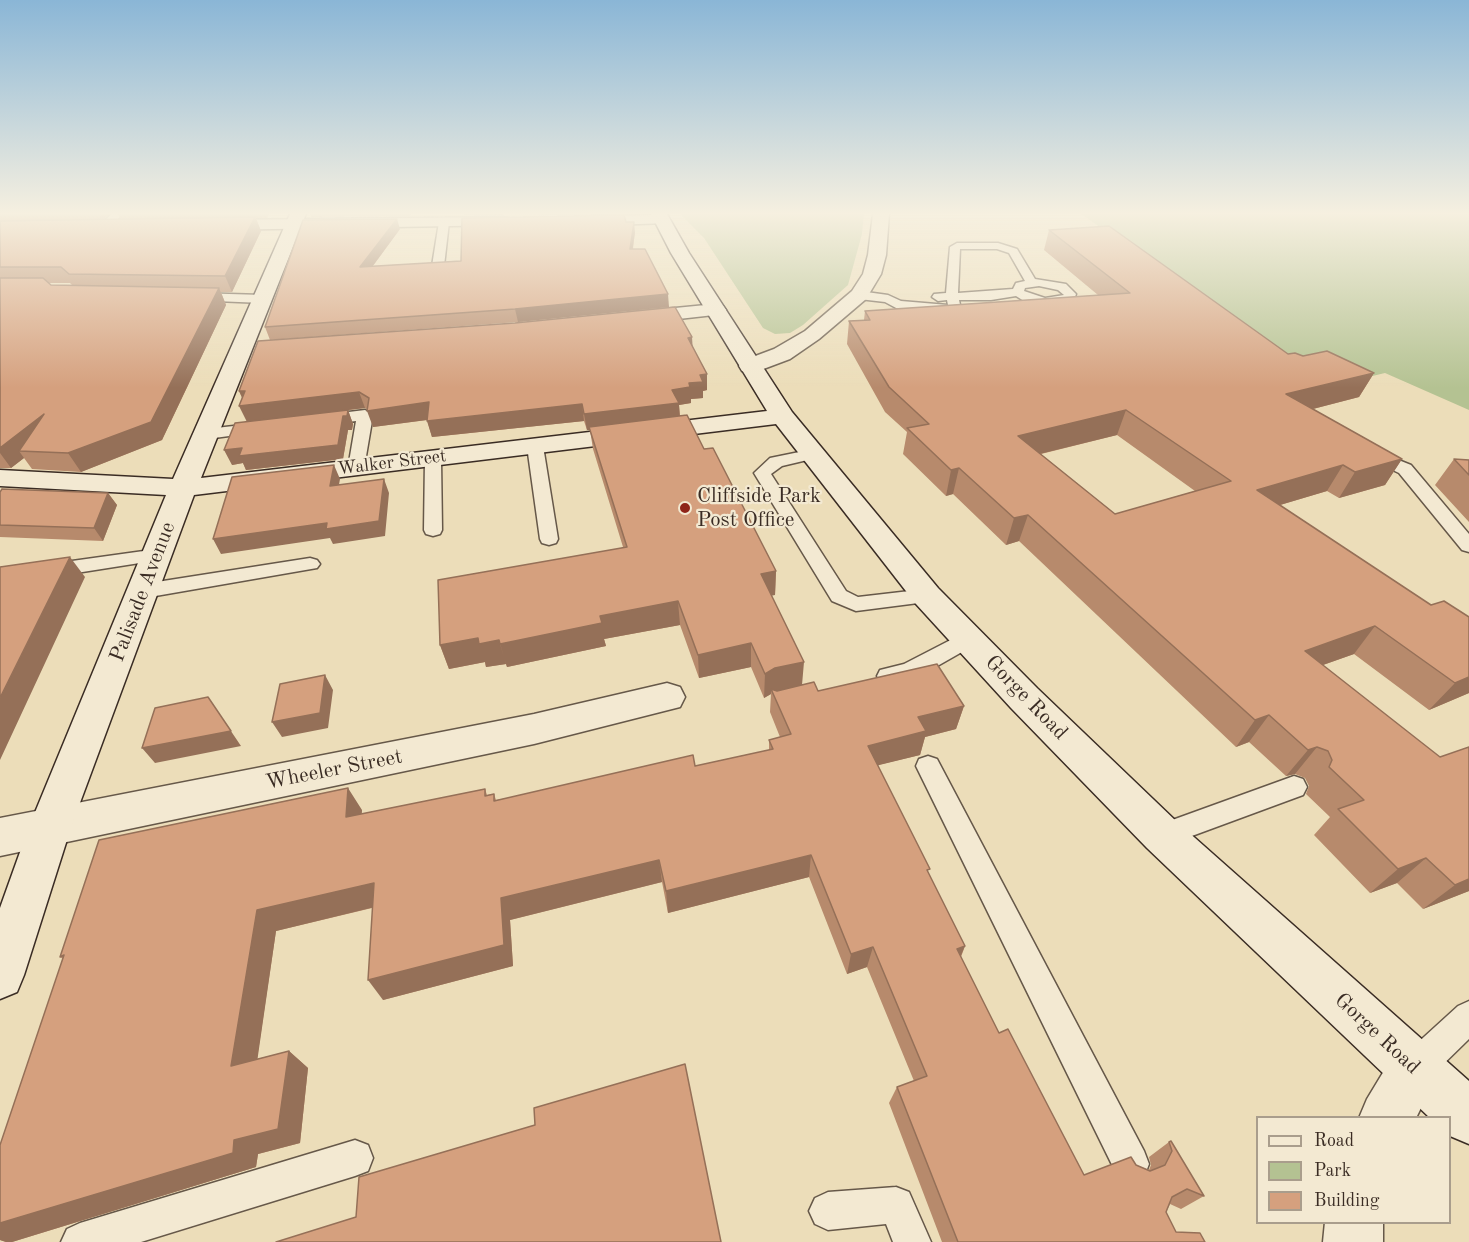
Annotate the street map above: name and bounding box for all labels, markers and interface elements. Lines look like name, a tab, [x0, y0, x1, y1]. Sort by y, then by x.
street label: Walker Street	[336, 446, 448, 480]
place label: Cliffside Park Post Office	[697, 483, 821, 533]
marker: Cliffside Park Post Office	[678, 501, 692, 515]
street label: Palisade Avenue	[105, 519, 181, 665]
street label: Gorge Road	[979, 650, 1073, 746]
street label: Wheeler Street	[264, 744, 404, 796]
street label: Gorge Road	[1329, 988, 1425, 1080]
legend	[1256, 1116, 1451, 1224]
text: Road	[1314, 1132, 1354, 1150]
text: Park	[1314, 1162, 1351, 1180]
text: Building	[1314, 1192, 1379, 1210]

